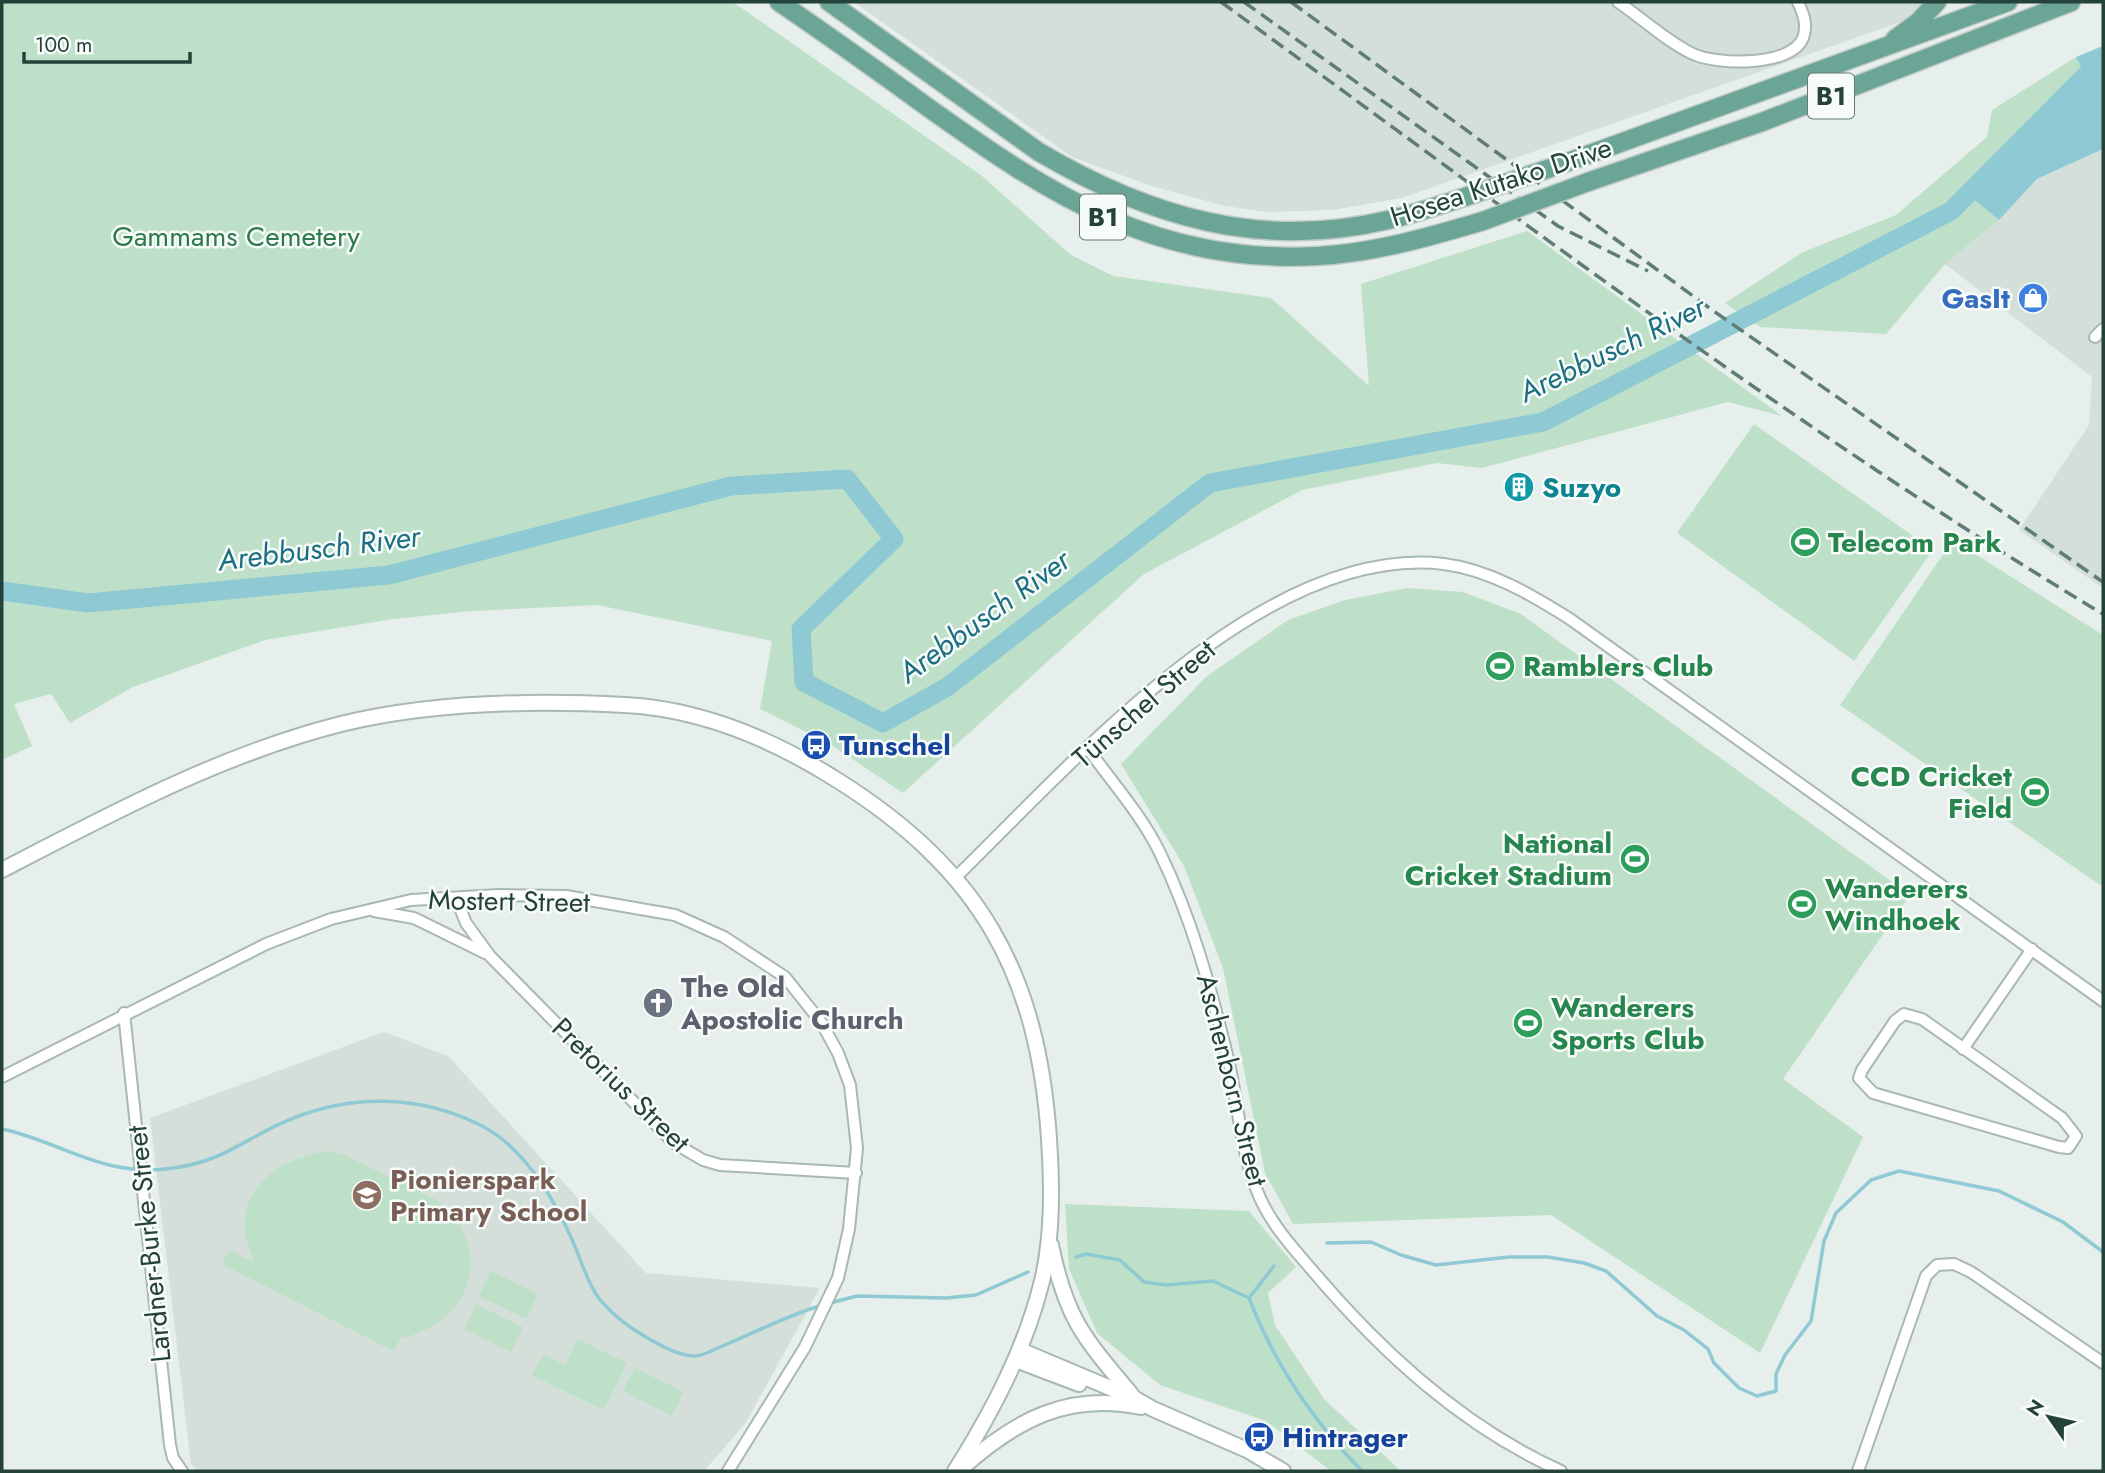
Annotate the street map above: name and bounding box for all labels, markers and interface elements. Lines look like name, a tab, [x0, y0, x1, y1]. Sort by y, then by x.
scale bar	[24, 21, 191, 65]
text: 100 m	[35, 30, 92, 60]
road number: B1	[1808, 74, 1854, 118]
street label: Hosea Kutako Drive	[1385, 127, 1617, 237]
road number: B1	[1080, 194, 1126, 240]
park label: Gammams Cemetery	[112, 216, 360, 257]
place label: GasIt	[1941, 278, 2010, 319]
shop icon: GasIt	[2016, 281, 2050, 315]
water label: Arebbusch River	[1510, 284, 1715, 413]
place label: Suzyo	[1542, 467, 1621, 508]
building icon: Suzyo	[1502, 470, 1536, 504]
water label: Arebbusch River	[214, 514, 425, 582]
place label: Telecom Park	[1828, 522, 2002, 563]
sports icon: Telecom Park	[1788, 525, 1822, 559]
water label: Arebbusch River	[888, 538, 1081, 694]
street label: Tünschel Street	[1063, 630, 1225, 778]
place label: Ramblers Club	[1523, 646, 1713, 687]
sports icon: Ramblers Club	[1483, 649, 1517, 683]
place label: Tunschel	[839, 725, 951, 766]
bus stop icon: Tunschel	[799, 728, 833, 762]
place label: CCD Cricket Field	[1850, 756, 2012, 829]
sports icon: CCD Cricket Field	[2018, 775, 2052, 809]
place label: National Cricket Stadium	[1405, 823, 1612, 896]
sports icon: National Cricket Stadium	[1618, 842, 1652, 876]
place label: Wanderers Windhoek	[1825, 868, 1968, 941]
street label: Mostert Street	[428, 879, 591, 923]
sports icon: Wanderers Windhoek	[1785, 887, 1819, 921]
place label: The Old Apostolic Church	[680, 967, 904, 1040]
street label: Aschenborn Street	[1186, 969, 1278, 1191]
church icon: The Old Apostolic Church	[641, 986, 675, 1020]
place label: Wanderers Sports Club	[1551, 987, 1704, 1060]
sports icon: Wanderers Sports Club	[1511, 1006, 1545, 1040]
street label: Pretorius Street	[543, 1008, 700, 1162]
street label: Lardner-Burke Street	[116, 1123, 182, 1364]
place label: Pionierspark Primary School	[390, 1159, 587, 1232]
school or university icon: Pionierspark Primary School	[350, 1178, 384, 1212]
north arrow	[2014, 1382, 2084, 1452]
text: N	[2020, 1394, 2051, 1422]
place label: Hintrager	[1282, 1417, 1408, 1458]
bus stop icon: Hintrager	[1242, 1420, 1276, 1454]

